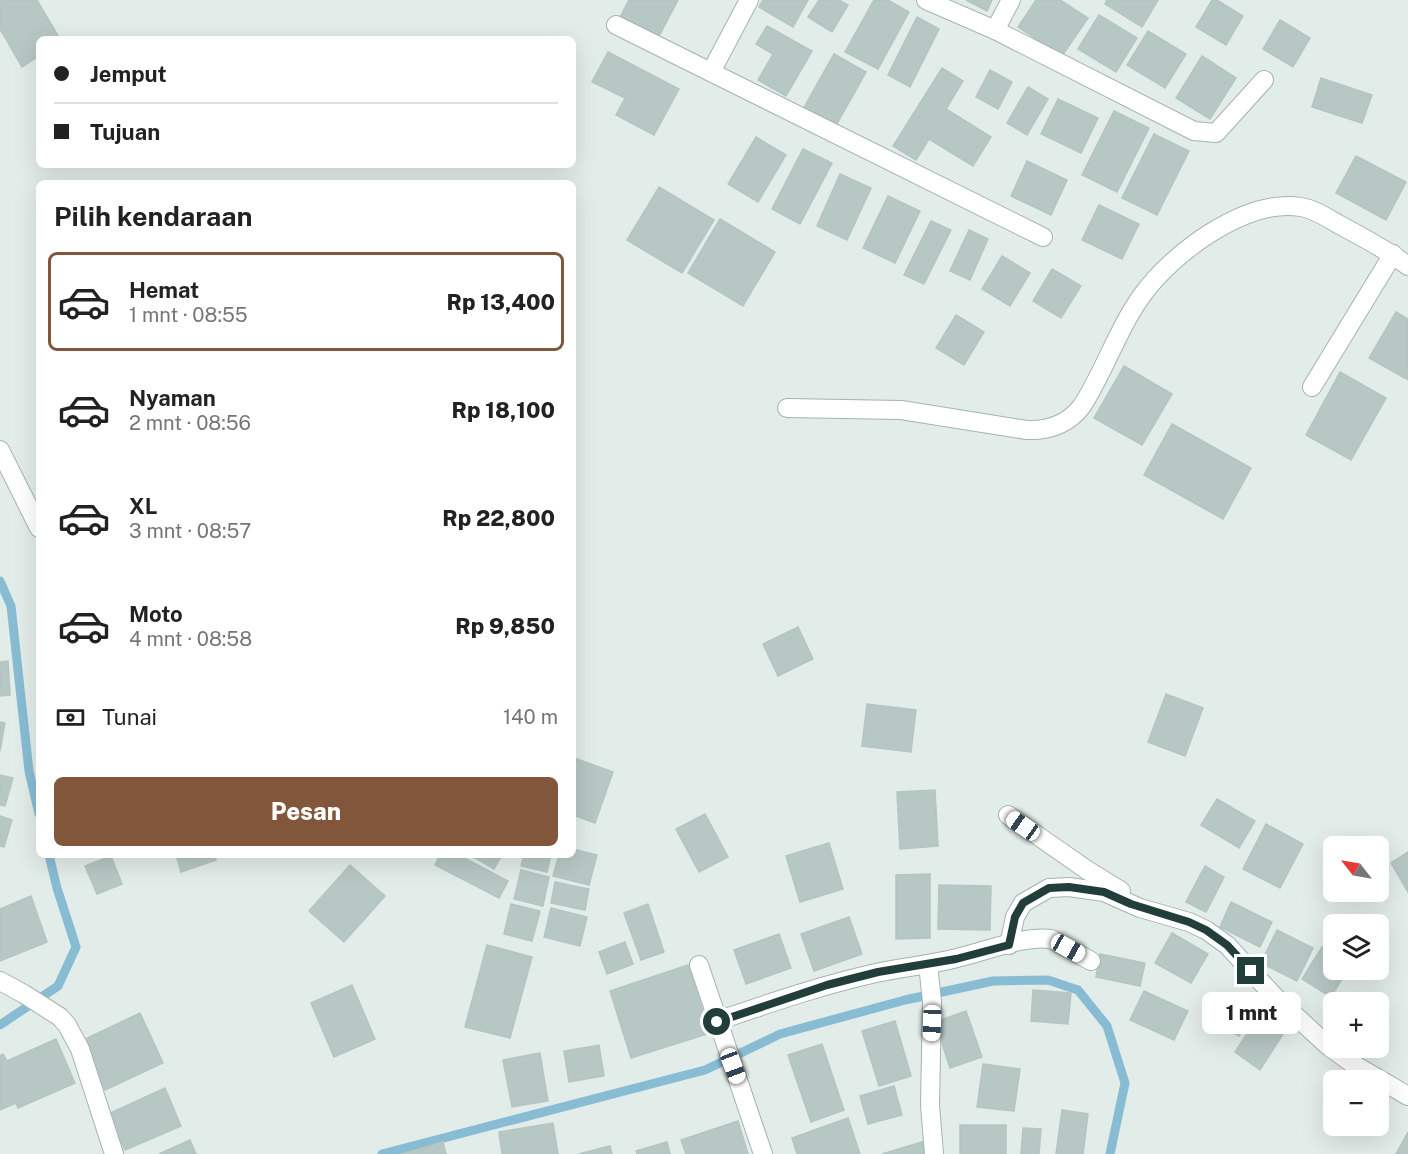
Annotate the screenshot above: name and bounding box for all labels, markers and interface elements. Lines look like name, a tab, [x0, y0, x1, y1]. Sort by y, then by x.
text: Jemput	[90, 61, 167, 87]
text: Tujuan	[90, 119, 160, 145]
text: Pilih kendaraan	[54, 200, 253, 232]
icon: car	[57, 275, 111, 329]
text: Hemat	[129, 277, 199, 303]
text: Rp 13,400	[447, 289, 555, 315]
text: 1 mnt · 08:55	[129, 303, 248, 327]
icon: car	[57, 383, 111, 437]
text: Nyaman	[129, 385, 216, 411]
text: Rp 18,100	[452, 397, 555, 423]
text: 2 mnt · 08:56	[129, 411, 251, 435]
icon: car	[57, 491, 111, 545]
text: XL	[129, 493, 157, 519]
text: Rp 22,800	[442, 505, 555, 531]
text: 3 mnt · 08:57	[129, 519, 251, 543]
icon: car	[57, 599, 111, 653]
text: Moto	[129, 601, 183, 627]
text: Rp 9,850	[455, 613, 555, 639]
text: 4 mnt · 08:58	[129, 627, 252, 651]
icon: cash	[54, 701, 87, 734]
text: Tunai	[102, 704, 157, 730]
text: 140 m	[503, 705, 558, 729]
button: Pesan	[54, 777, 558, 846]
car	[1003, 808, 1043, 844]
north arrow	[1323, 836, 1389, 902]
map controls	[1323, 836, 1389, 1136]
button: layers	[1323, 914, 1389, 980]
car	[1048, 931, 1088, 965]
route end	[1237, 957, 1264, 984]
callout: 1 mnt	[1202, 992, 1300, 1034]
button: +	[1323, 992, 1389, 1058]
text: 1 mnt	[1226, 1001, 1277, 1025]
car	[922, 1005, 942, 1041]
route start	[703, 1008, 730, 1035]
car	[718, 1046, 748, 1086]
button: −	[1323, 1070, 1389, 1136]

